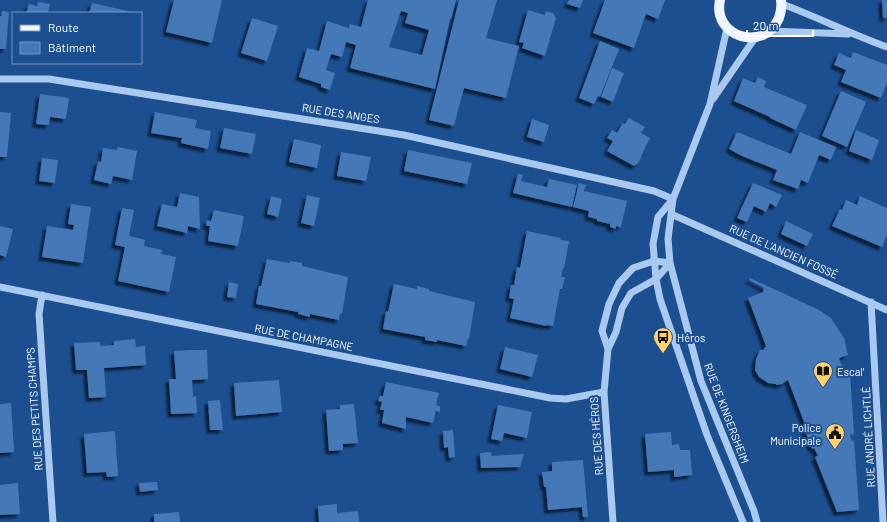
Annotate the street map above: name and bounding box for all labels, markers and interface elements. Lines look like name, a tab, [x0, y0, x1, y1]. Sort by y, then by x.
legend	[12, 12, 142, 64]
scale bar	[747, 12, 813, 38]
text: 20 m	[753, 18, 779, 32]
text: Route	[48, 20, 79, 34]
text: Bâtiment	[48, 40, 96, 54]
street label: RUE DES ANGES	[301, 100, 381, 126]
street label: RUE DE L'ANCIEN FOSSÉ	[728, 221, 841, 281]
street label: RUE DE CHAMPAGNE	[254, 321, 355, 353]
bus stop icon: Héros	[652, 326, 674, 354]
place label: Héros	[677, 331, 705, 344]
street label: RUE DES PETITS CHAMPS	[23, 347, 45, 471]
library icon: Escal'	[812, 360, 834, 388]
street label: RUE DE KINGERSHEIM	[702, 361, 752, 465]
place label: Escal'	[837, 365, 865, 378]
street label: RUE ANDRÉ LICHTLÉ	[859, 386, 877, 488]
street label: RUE DES HÉROS	[587, 396, 605, 476]
place label: Police Municipale	[770, 421, 821, 447]
public building icon: Police Municipale	[824, 422, 846, 450]

